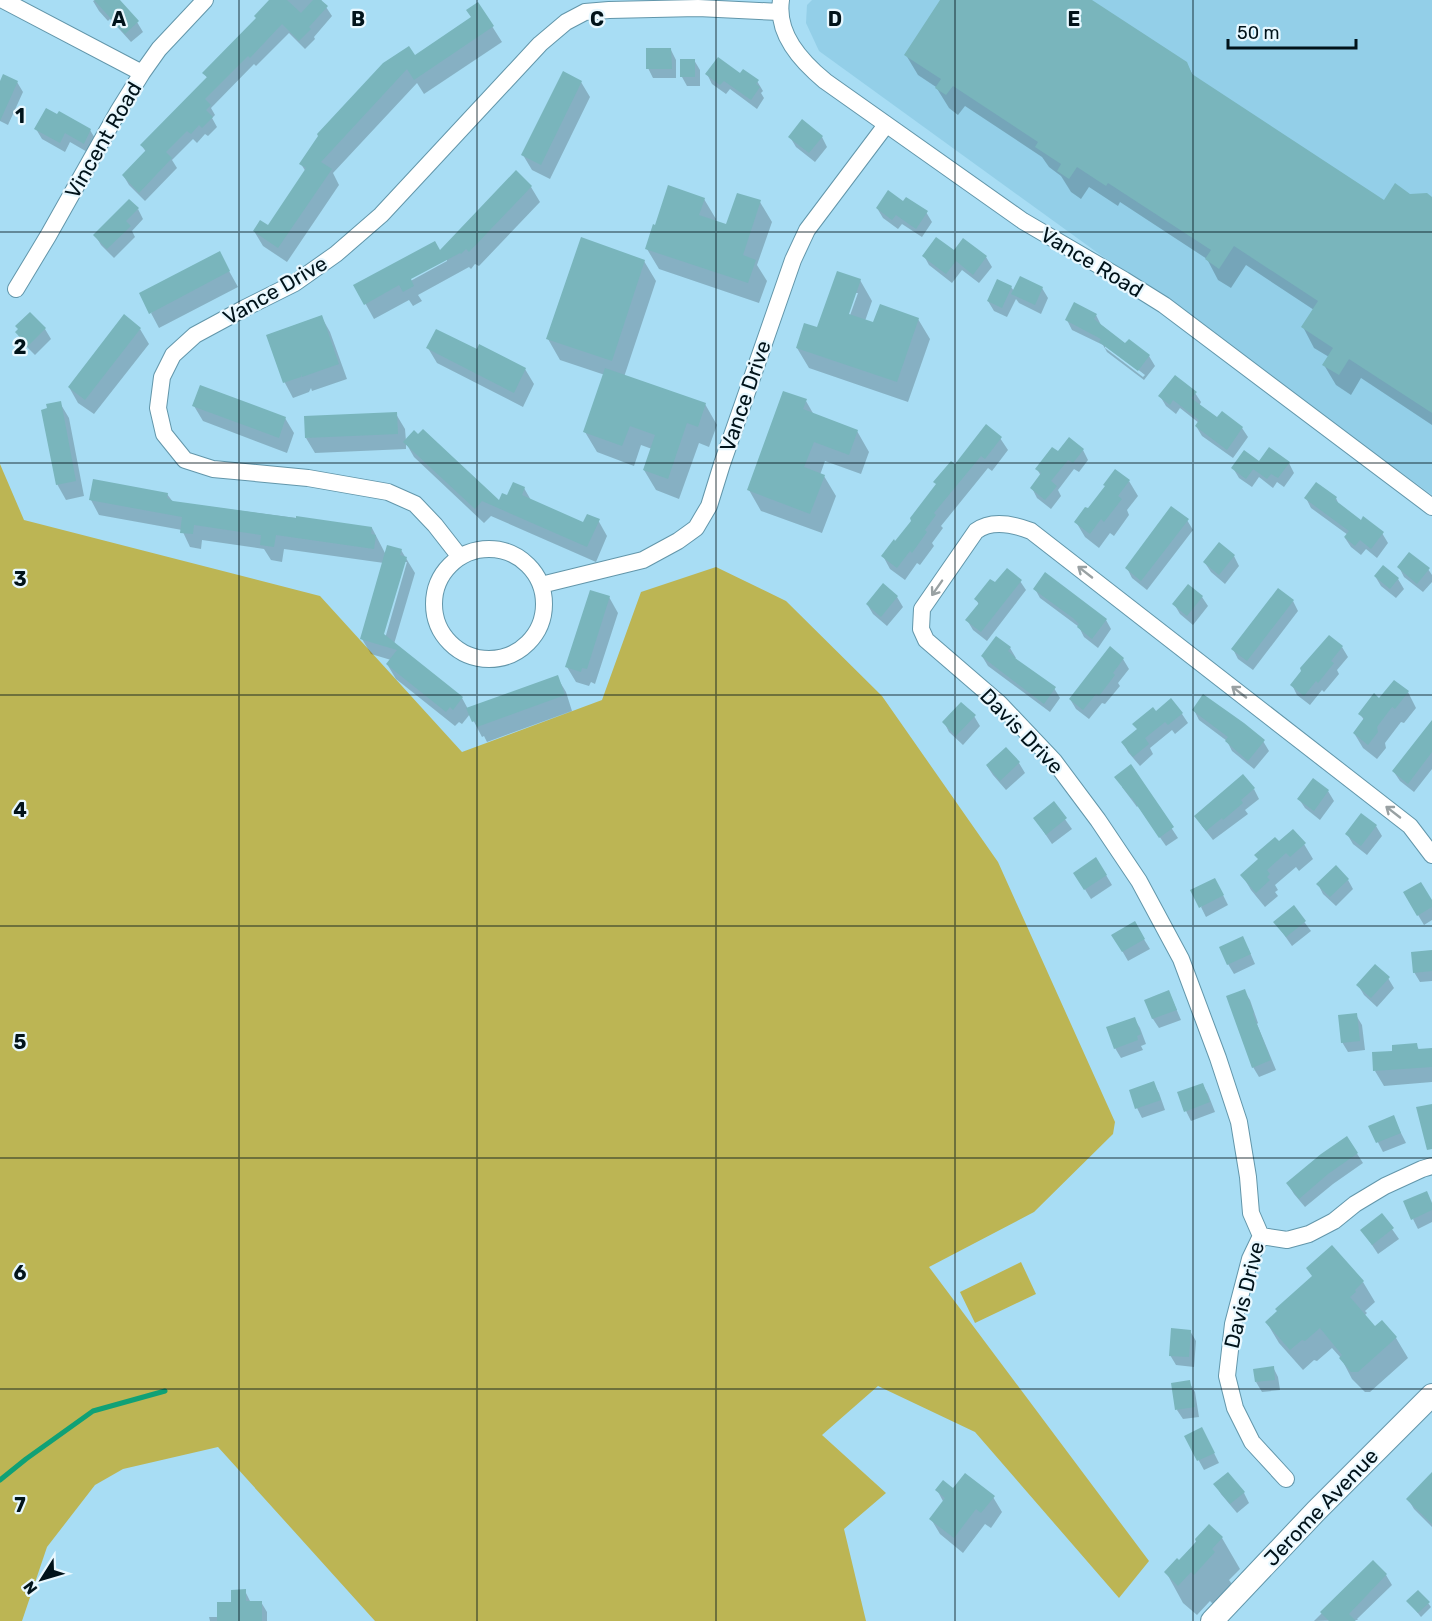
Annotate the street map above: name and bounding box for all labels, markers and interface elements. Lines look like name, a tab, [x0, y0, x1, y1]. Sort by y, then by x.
text: A	[112, 7, 127, 31]
text: B	[351, 7, 365, 31]
text: C	[590, 7, 604, 31]
text: D	[828, 7, 842, 31]
text: E	[1068, 7, 1080, 31]
scale bar	[1228, 12, 1356, 50]
text: 50 m	[1237, 22, 1280, 44]
street label: Vincent Road	[60, 77, 146, 203]
text: 1	[15, 104, 25, 128]
street label: Vance Road	[1036, 222, 1148, 302]
street label: Vance Drive	[219, 250, 331, 330]
text: 2	[14, 335, 27, 359]
street label: Vance Drive	[714, 337, 776, 455]
one-way arrow	[1077, 566, 1093, 579]
text: 3	[13, 567, 27, 591]
one-way arrow	[931, 579, 943, 595]
street label: Davis Drive	[975, 683, 1069, 779]
one-way arrow	[1231, 686, 1247, 699]
text: 4	[13, 798, 27, 822]
one-way arrow	[1385, 806, 1401, 819]
text: 5	[14, 1030, 27, 1054]
street label: Davis Drive	[1219, 1239, 1269, 1351]
text: 6	[13, 1261, 27, 1285]
street label: Jerome Avenue	[1259, 1443, 1383, 1571]
text: 7	[14, 1493, 26, 1517]
north arrow	[12, 1549, 72, 1609]
text: N	[19, 1577, 41, 1598]

